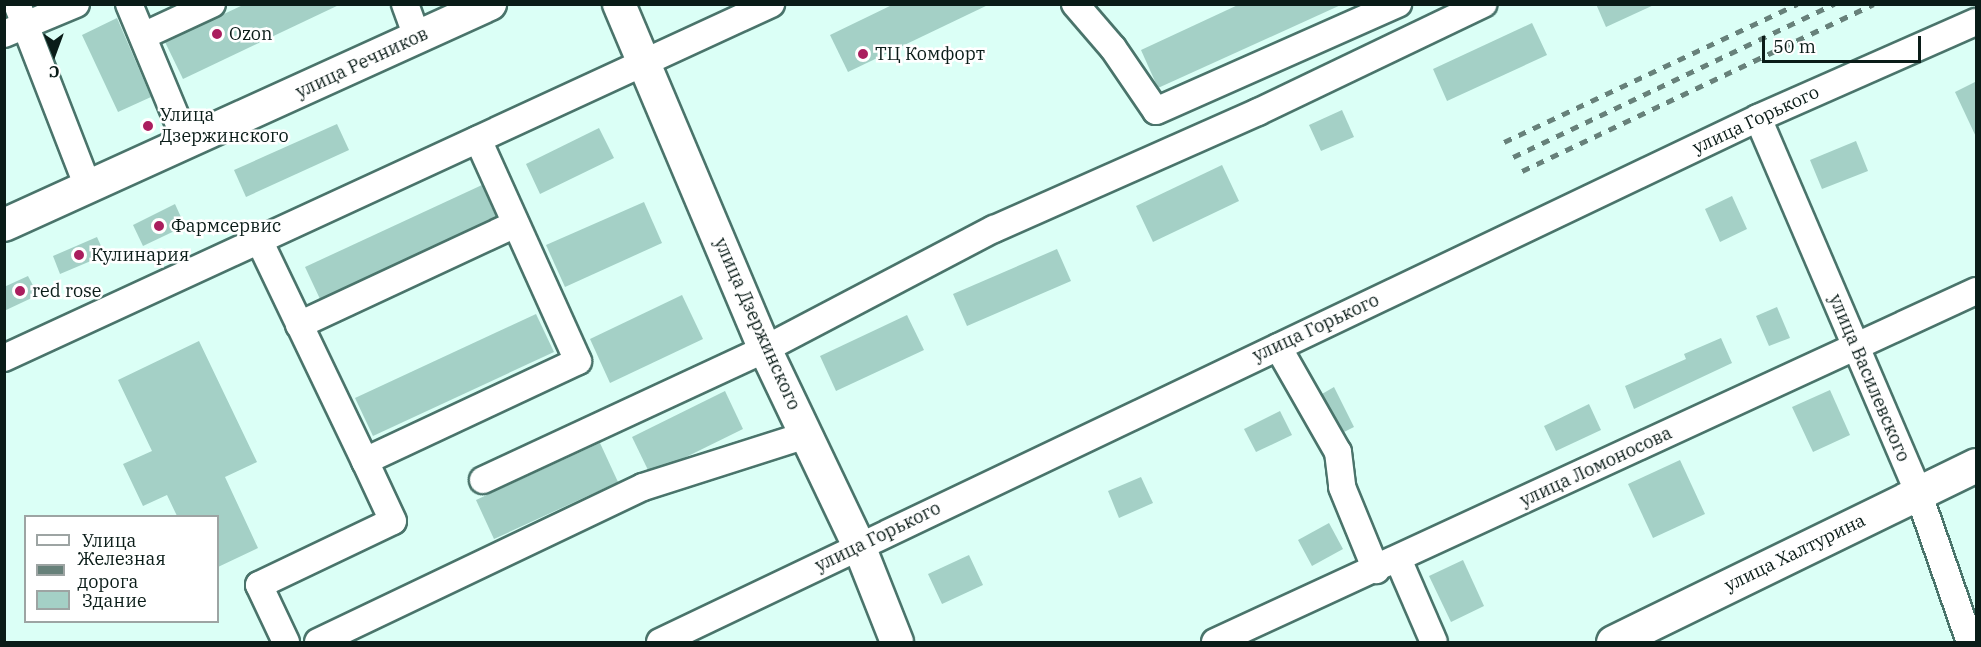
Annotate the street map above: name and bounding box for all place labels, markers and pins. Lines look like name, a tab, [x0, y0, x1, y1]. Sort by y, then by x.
place label: Ozon	[229, 23, 273, 45]
marker: Ozon	[210, 27, 224, 41]
place label: ТЦ Комфорт	[875, 43, 985, 65]
marker: ТЦ Комфорт	[856, 47, 870, 61]
place label: Улица Дзержинского	[160, 105, 289, 148]
marker: Улица Дзержинского	[141, 119, 155, 133]
place label: Фармсервис	[171, 215, 281, 237]
marker: Фармсервис	[152, 219, 166, 233]
place label: Кулинария	[91, 244, 189, 266]
marker: Кулинария	[72, 248, 86, 262]
place label: red rose	[32, 280, 101, 302]
marker: red rose	[13, 284, 27, 298]

